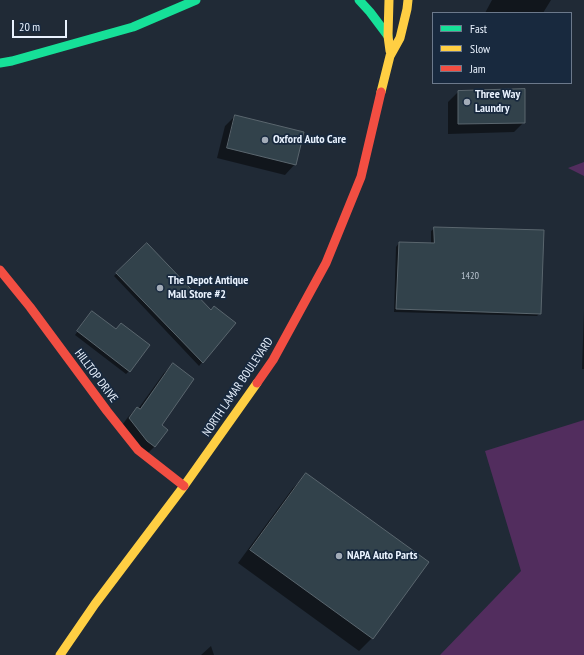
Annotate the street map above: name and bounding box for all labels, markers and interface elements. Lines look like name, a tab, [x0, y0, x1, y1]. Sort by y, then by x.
scale bar	[14, 12, 69, 38]
legend	[432, 12, 572, 84]
text: 20 m	[19, 19, 40, 34]
text: Fast	[470, 21, 487, 36]
text: Slow	[470, 41, 490, 56]
text: Jam	[470, 61, 486, 76]
place label: Three Way Laundry	[475, 88, 520, 116]
marker: Three Way Laundry	[462, 97, 472, 107]
place label: Oxford Auto Care	[273, 133, 346, 147]
marker: Oxford Auto Care	[260, 135, 270, 145]
house number: 1420	[461, 270, 479, 282]
place label: The Depot Antique Mall Store #2	[168, 274, 248, 302]
marker: The Depot Antique Mall Store #2	[155, 283, 165, 293]
street label: NORTH LAMAR BOULEVARD	[199, 335, 277, 439]
street label: HILLTOP DRIVE	[71, 347, 121, 405]
place label: NAPA Auto Parts	[347, 549, 417, 563]
marker: NAPA Auto Parts	[334, 551, 344, 561]

